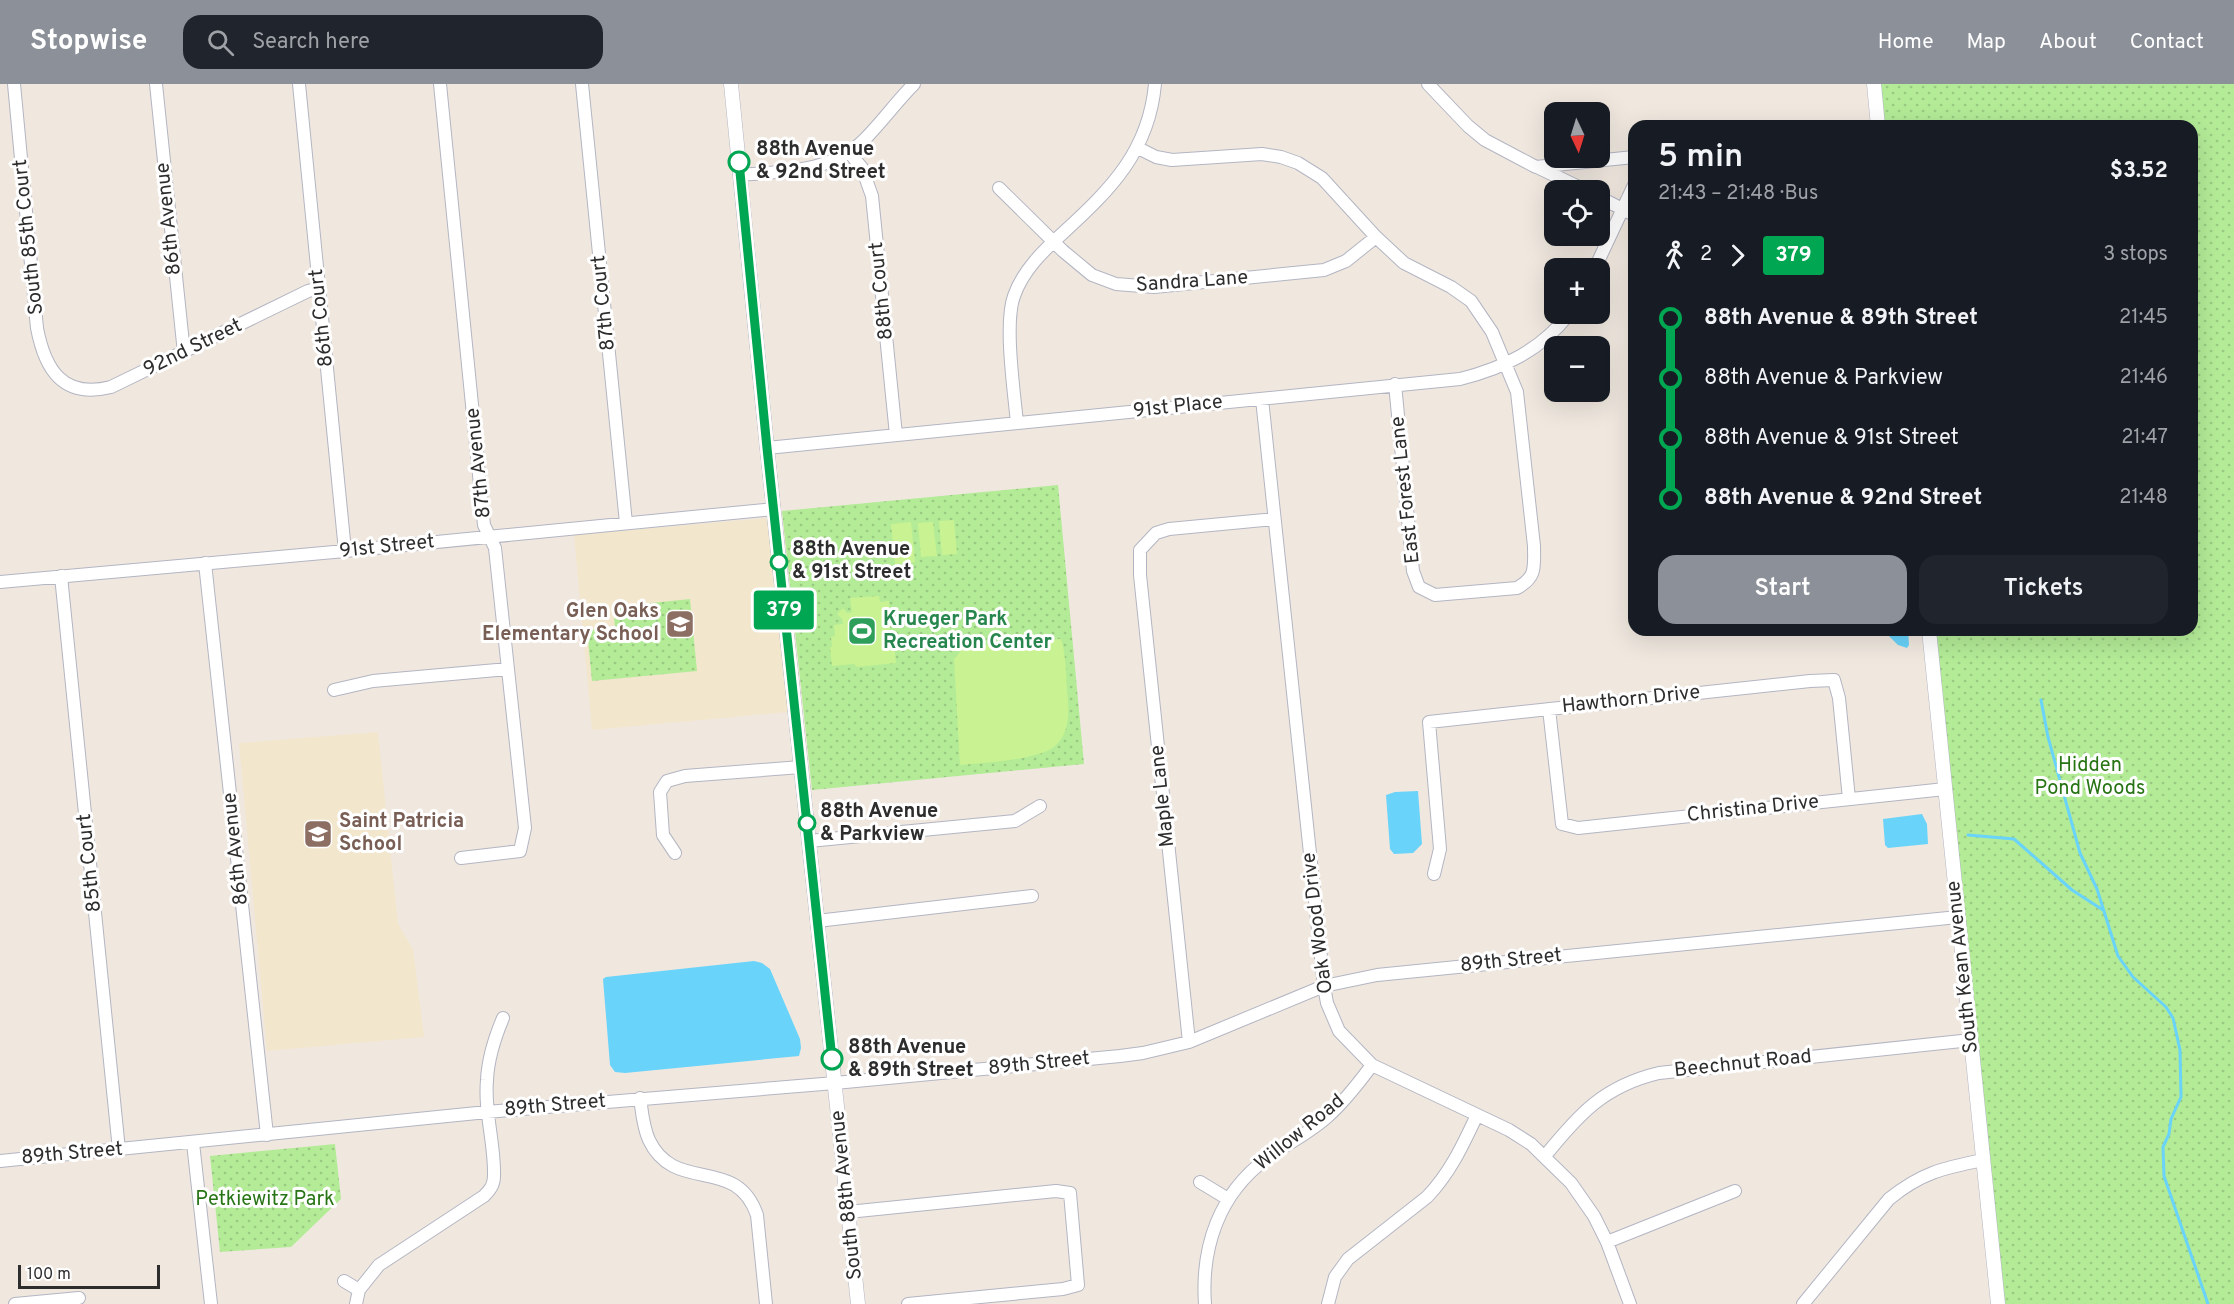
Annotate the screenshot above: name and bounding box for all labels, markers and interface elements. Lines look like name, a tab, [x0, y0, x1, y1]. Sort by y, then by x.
search box	[183, 15, 603, 69]
text: Stopwise	[30, 24, 147, 60]
icon: search	[204, 26, 237, 59]
text: Search here	[252, 29, 370, 56]
text: Home	[1878, 29, 1934, 56]
text: Map	[1967, 29, 2006, 56]
text: About	[2039, 29, 2097, 56]
text: Contact	[2130, 29, 2204, 56]
north arrow	[1544, 102, 1610, 168]
map controls	[1544, 102, 1610, 402]
place label: 88th Avenue & 92nd Street	[756, 137, 886, 186]
text: 5 min	[1658, 137, 1743, 179]
marker: 88th Avenue & 92nd Street	[728, 151, 750, 173]
street label: South 85th Court	[8, 158, 50, 316]
text: $3.52	[2110, 158, 2168, 185]
street label: 86th Avenue	[150, 161, 188, 277]
button: locate	[1544, 180, 1610, 246]
text: 21:43 – 21:48 · Bus	[1658, 181, 1818, 207]
icon: walk	[1658, 239, 1691, 272]
icon: forward	[1721, 239, 1754, 272]
street label: 88th Court	[864, 241, 900, 341]
text: 2	[1700, 242, 1712, 268]
text: 379	[1775, 242, 1812, 269]
text: 3 stops	[2103, 242, 2168, 268]
street label: 87th Court	[586, 254, 622, 352]
button: +	[1544, 258, 1610, 324]
street label: Sandra Lane	[1135, 265, 1249, 299]
street label: 86th Court	[304, 268, 340, 368]
text: 88th Avenue & 89th Street	[1704, 305, 1978, 332]
text: 21:45	[2119, 305, 2168, 331]
street label: 92nd Street	[139, 313, 247, 383]
button: −	[1544, 336, 1610, 402]
text: 88th Avenue & Parkview	[1704, 365, 1943, 392]
text: 21:46	[2119, 365, 2168, 391]
street label: 91st Place	[1132, 389, 1224, 425]
street label: 87th Avenue	[460, 406, 498, 520]
street label: East Forest Lane	[1385, 415, 1427, 565]
text: 88th Avenue & 91st Street	[1704, 425, 1959, 452]
text: 21:47	[2121, 425, 2168, 451]
text: 88th Avenue & 92nd Street	[1704, 485, 1982, 512]
text: 21:48	[2119, 485, 2168, 511]
street label: 91st Street	[338, 529, 436, 565]
place label: 88th Avenue & 91st Street	[792, 537, 911, 586]
marker: 88th Avenue & 91st Street	[770, 553, 788, 571]
button: Start	[1658, 555, 1907, 624]
button: Tickets	[1919, 555, 2168, 624]
line badge: 379	[750, 590, 818, 630]
text: 379	[766, 597, 802, 624]
place label: Glen Oaks Elementary School	[482, 599, 659, 648]
place label: Krueger Park Recreation Center	[883, 607, 1053, 656]
school or university icon: Glen Oaks Elementary School	[664, 608, 696, 640]
sports icon: Krueger Park Recreation Center	[846, 615, 878, 647]
street label: Hawthorn Drive	[1561, 680, 1701, 720]
street label: Maple Lane	[1145, 744, 1181, 848]
park label: Hidden Pond Woods	[2035, 753, 2145, 802]
street label: Christina Drive	[1686, 789, 1820, 829]
street label: 86th Avenue	[217, 791, 255, 907]
place label: 88th Avenue & Parkview	[820, 799, 938, 848]
place label: Saint Patricia School	[339, 809, 464, 858]
street label: 85th Court	[72, 812, 108, 914]
marker: 88th Avenue & Parkview	[798, 814, 816, 832]
school or university icon: Saint Patricia School	[302, 818, 334, 850]
street label: Oak Wood Drive	[1296, 851, 1340, 995]
street label: South Kean Avenue	[1941, 879, 1985, 1055]
street label: 89th Street	[1459, 943, 1563, 979]
place label: 88th Avenue & 89th Street	[848, 1035, 974, 1084]
street label: Beechnut Road	[1673, 1044, 1813, 1084]
street label: 89th Street	[987, 1046, 1091, 1082]
marker: 88th Avenue & 89th Street	[821, 1048, 843, 1070]
street label: 89th Street	[503, 1089, 607, 1123]
street label: Willow Road	[1250, 1089, 1350, 1177]
street label: South 88th Avenue	[825, 1109, 869, 1281]
street label: 89th Street	[20, 1137, 124, 1171]
park label: Petkiewitz Park	[195, 1187, 335, 1213]
scale bar	[18, 1262, 160, 1290]
text: 100 m	[27, 1265, 71, 1285]

